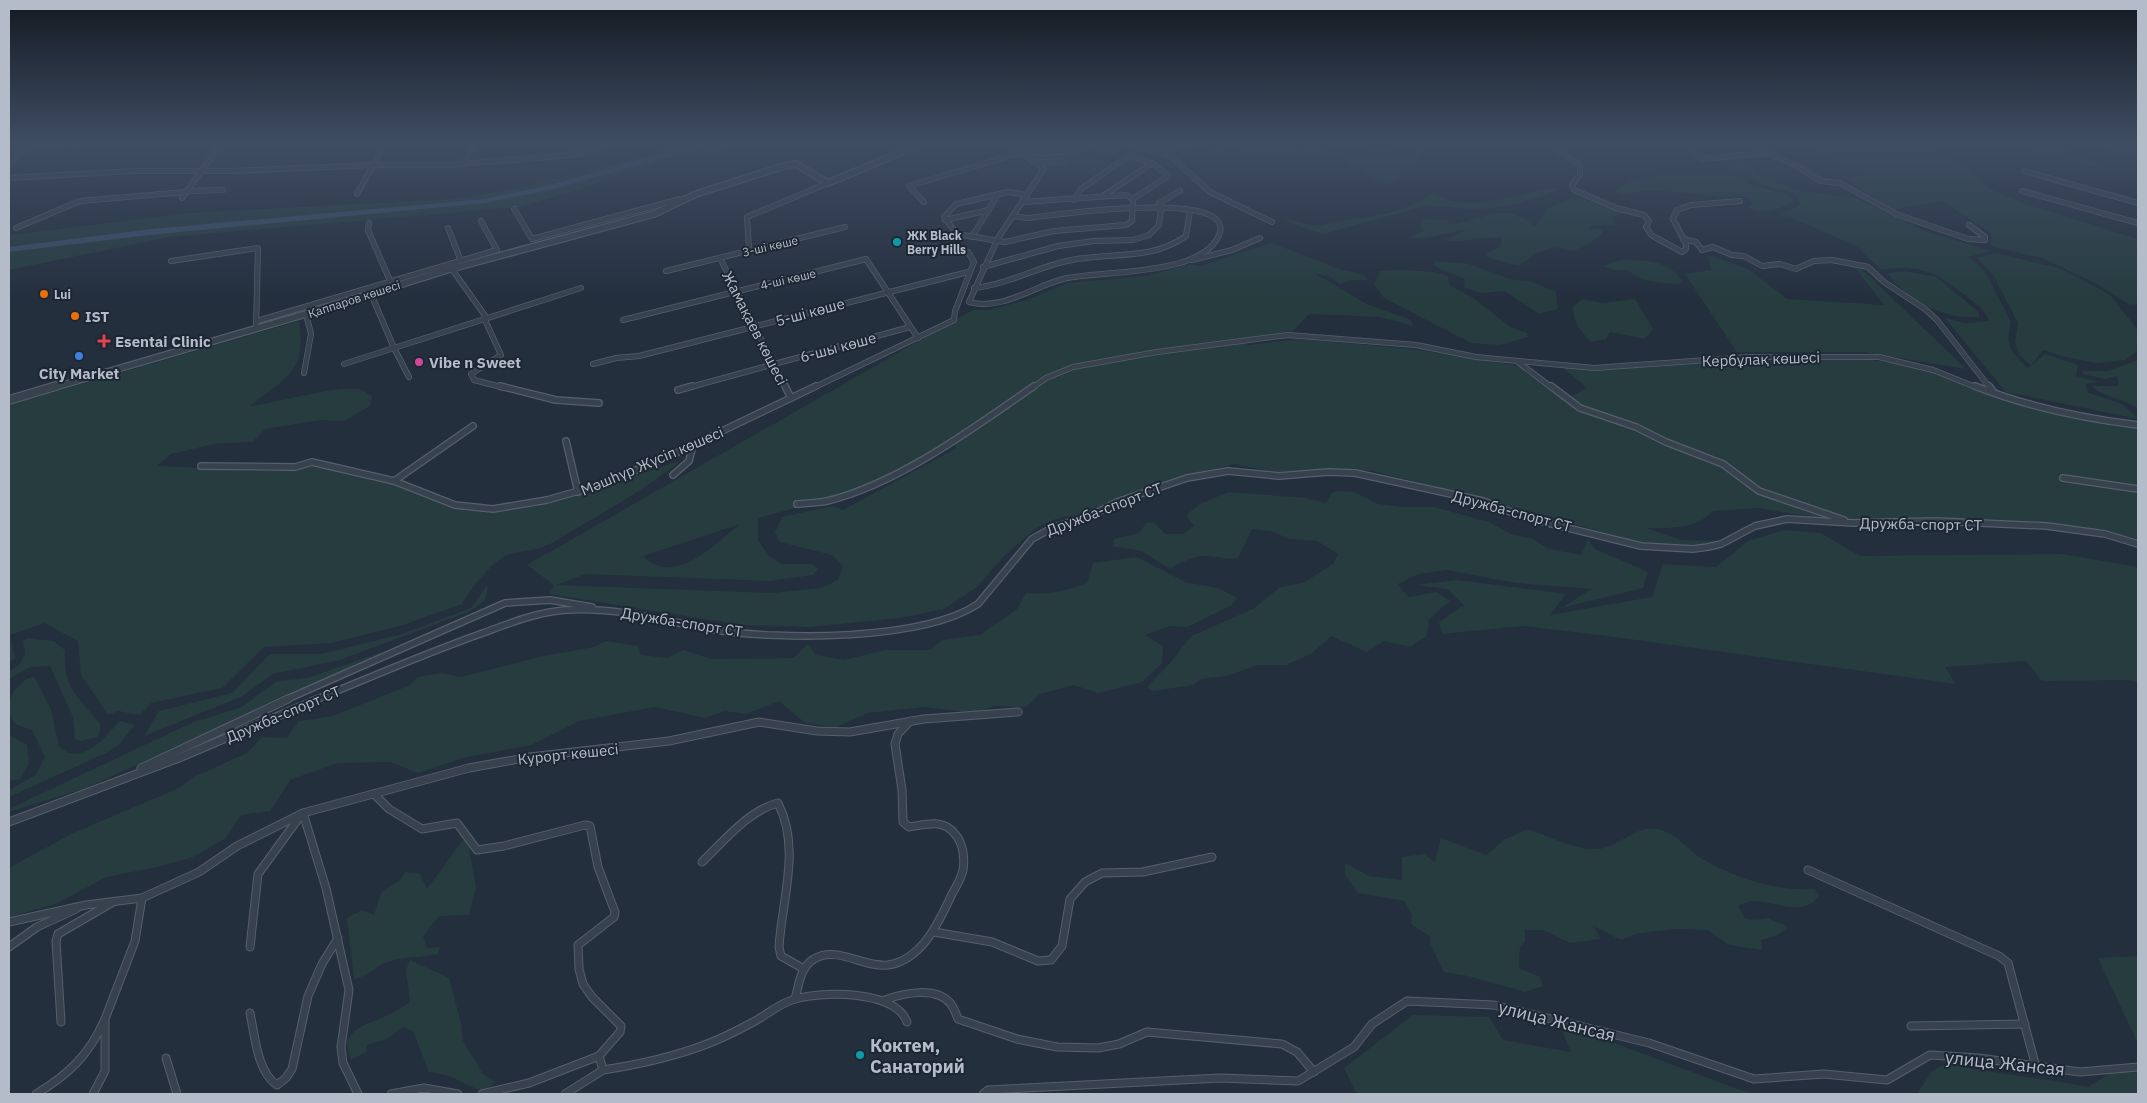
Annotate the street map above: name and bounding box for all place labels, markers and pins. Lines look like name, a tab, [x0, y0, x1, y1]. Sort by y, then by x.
place label: ЖК Black Berry Hills	[907, 228, 966, 257]
marker: ЖК Black Berry Hills	[891, 236, 903, 248]
place label: Lui	[54, 287, 71, 302]
marker: Lui	[38, 288, 50, 300]
place label: IST	[85, 307, 109, 326]
marker: IST	[69, 310, 81, 322]
place label: Esentai Clinic	[115, 332, 211, 351]
marker: Esentai Clinic	[97, 334, 111, 348]
marker: City Market	[73, 350, 85, 362]
place label: Vibe n Sweet	[429, 353, 521, 372]
marker: Vibe n Sweet	[413, 356, 425, 368]
place label: City Market	[39, 364, 120, 383]
place label: Коктем, Санаторий	[870, 1034, 965, 1078]
marker: Коктем, Санаторий	[854, 1049, 866, 1061]

